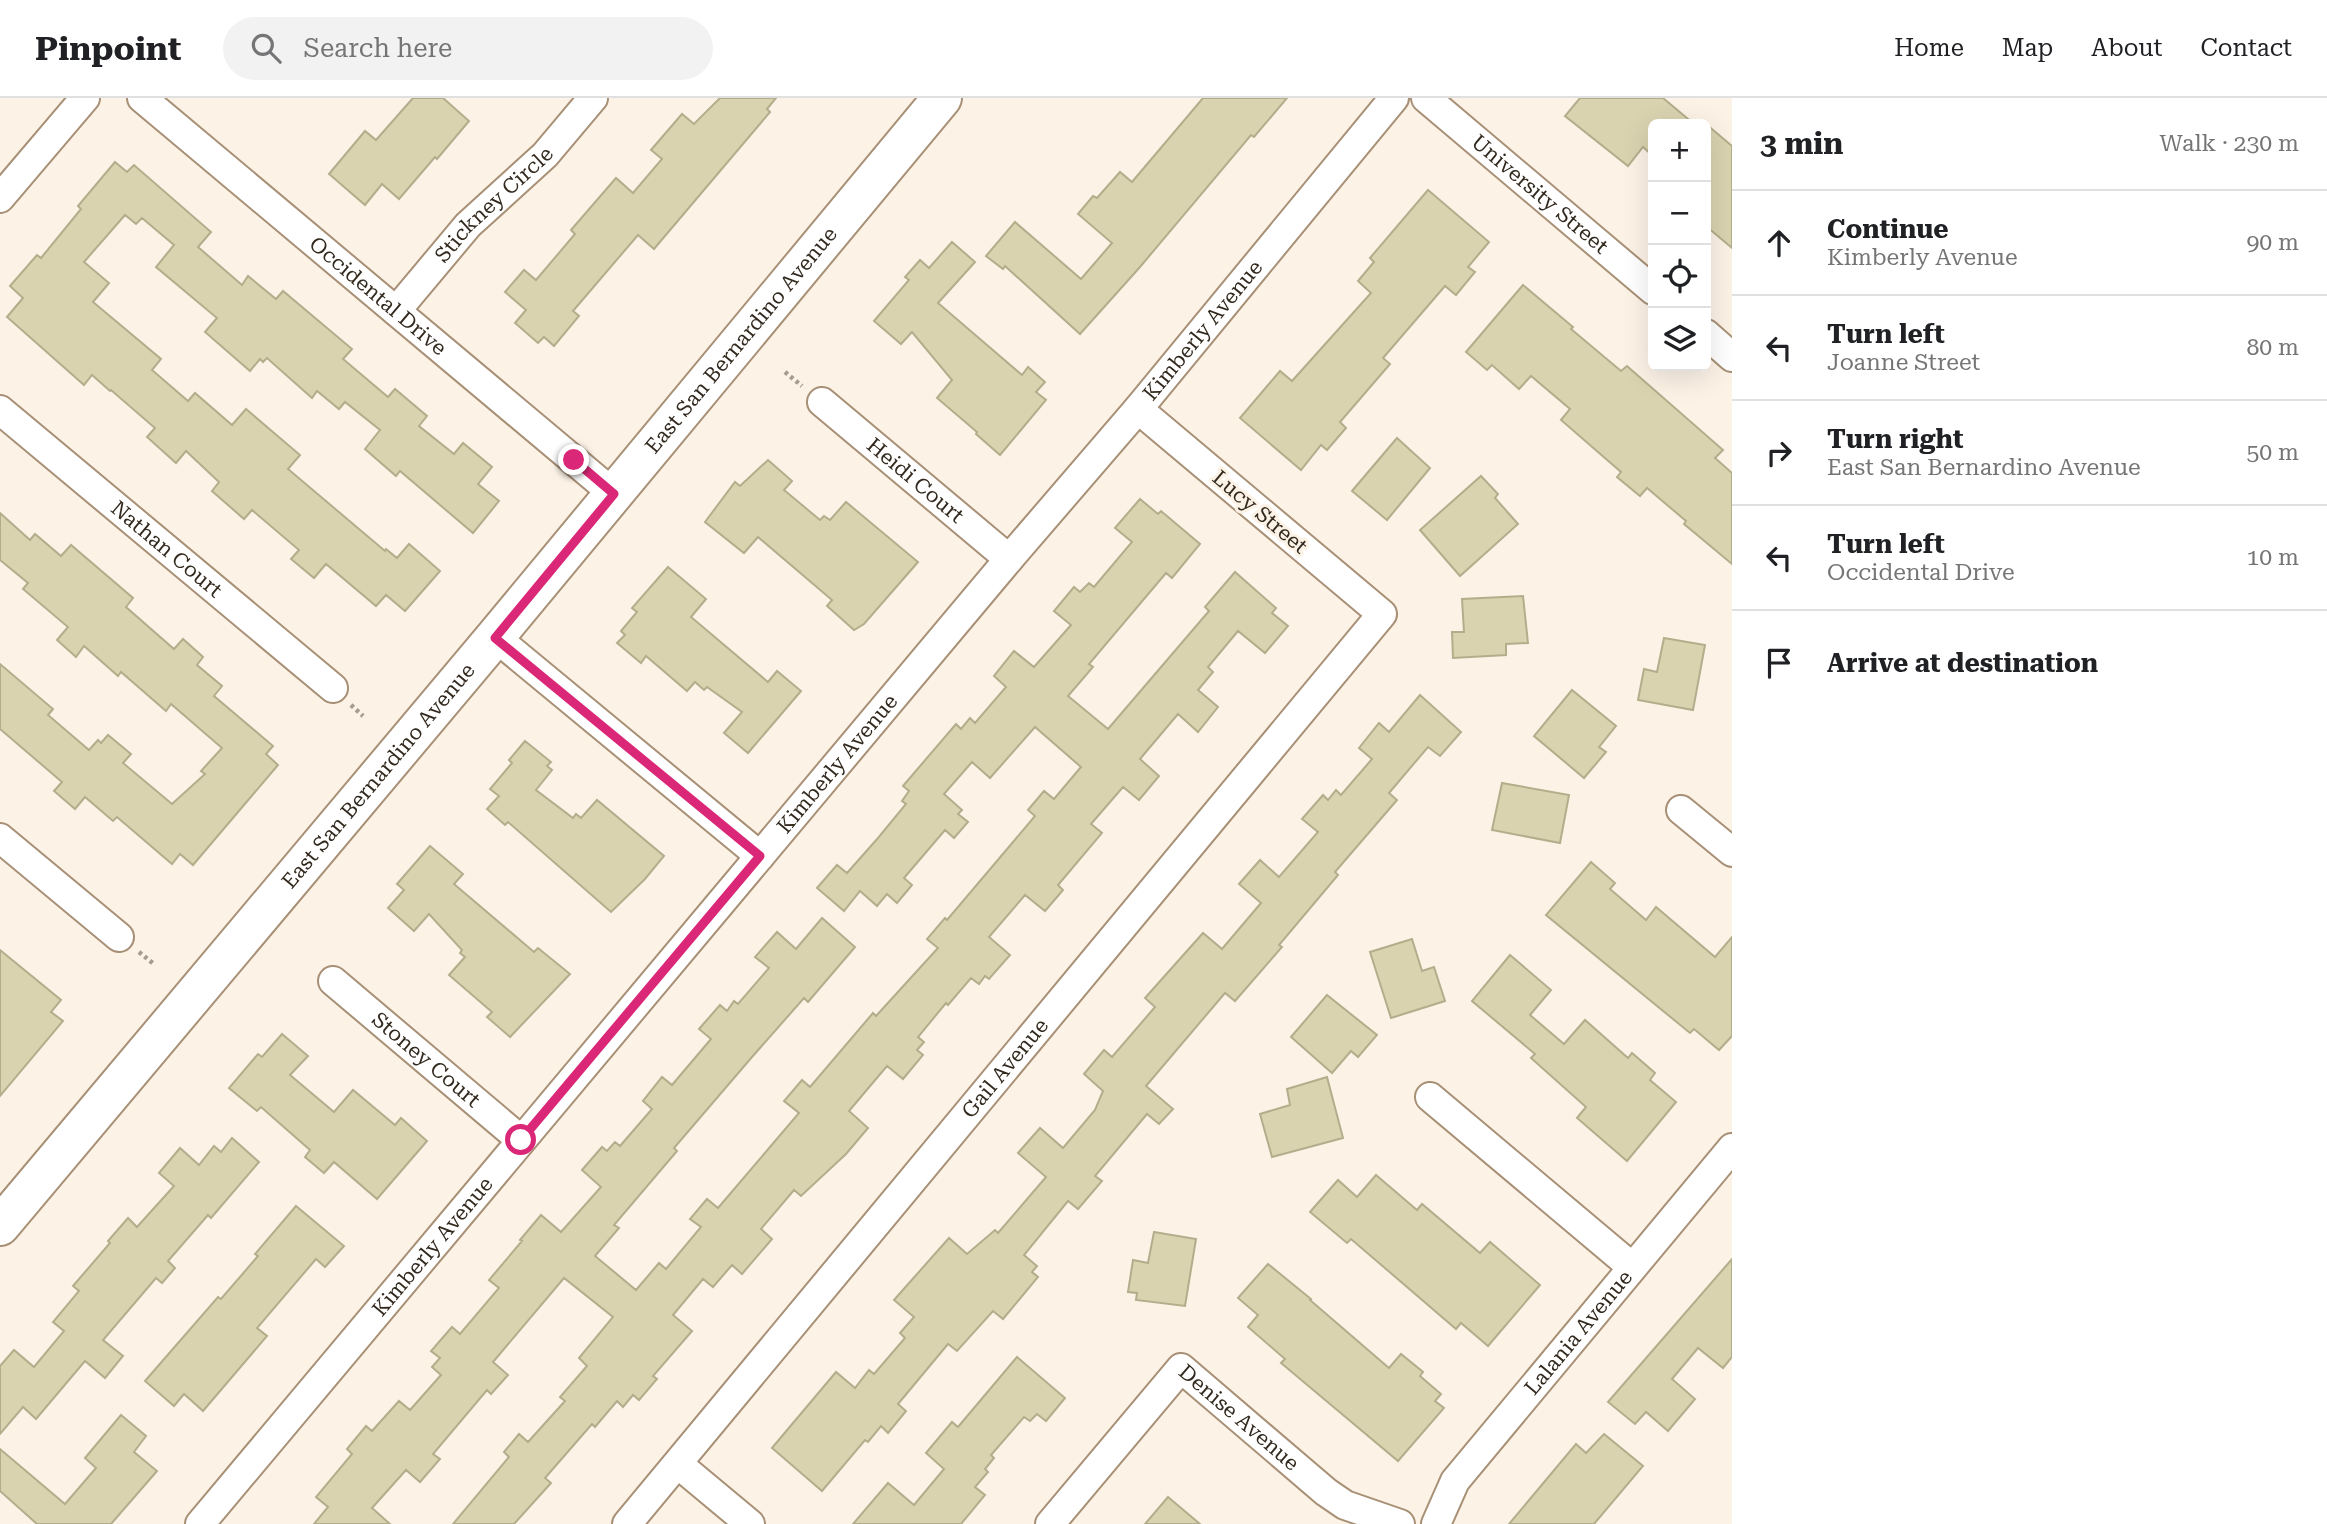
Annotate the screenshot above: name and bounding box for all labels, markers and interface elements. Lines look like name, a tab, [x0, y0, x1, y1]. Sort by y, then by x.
search box	[223, 17, 713, 80]
text: Pinpoint	[35, 29, 181, 68]
icon: search	[247, 29, 285, 67]
text: Search here	[303, 33, 452, 63]
text: Home	[1894, 34, 1964, 62]
text: Map	[2002, 34, 2053, 62]
text: About	[2091, 34, 2162, 62]
text: Contact	[2200, 34, 2292, 62]
map controls	[1648, 119, 1711, 371]
button: +	[1648, 119, 1711, 182]
text: 3 min	[1760, 126, 1843, 161]
street label: University Street	[1467, 130, 1613, 259]
text: Walk · 230 m	[2160, 130, 2299, 157]
street label: Stickney Circle	[430, 142, 558, 267]
button: −	[1648, 182, 1711, 245]
text: Continue	[1827, 214, 1949, 244]
street label: East San Bernardino Avenue	[640, 222, 842, 458]
icon: ahead	[1760, 224, 1798, 262]
text: 90 m	[2246, 229, 2299, 256]
street label: Occidental Drive	[305, 232, 451, 360]
text: Kimberly Avenue	[1827, 244, 2018, 271]
button: locate	[1648, 245, 1711, 308]
street label: Kimberly Avenue	[1138, 255, 1267, 405]
button: layers	[1648, 308, 1711, 371]
text: Turn left	[1827, 319, 1945, 349]
icon: left	[1760, 329, 1798, 367]
text: 80 m	[2246, 334, 2299, 361]
text: Joanne Street	[1827, 349, 1980, 376]
text: Turn right	[1827, 424, 1963, 454]
street label: Heidi Court	[862, 433, 969, 528]
icon: right	[1760, 434, 1798, 472]
text: 50 m	[2246, 439, 2299, 466]
route end	[558, 444, 589, 475]
text: East San Bernardino Avenue	[1827, 454, 2141, 481]
street label: Lucy Street	[1208, 466, 1312, 559]
street label: Nathan Court	[106, 496, 227, 602]
text: Turn left	[1827, 529, 1945, 559]
icon: left	[1760, 539, 1798, 577]
text: 10 m	[2246, 544, 2299, 571]
text: Occidental Drive	[1827, 559, 2015, 586]
icon: arrive	[1760, 644, 1798, 682]
text: Arrive at destination	[1827, 648, 2098, 678]
street label: East San Bernardino Avenue	[277, 658, 480, 893]
street label: Kimberly Avenue	[772, 689, 902, 838]
street label: Stoney Court	[367, 1007, 485, 1112]
street label: Gail Avenue	[957, 1014, 1053, 1123]
route start	[505, 1124, 536, 1155]
street label: Kimberly Avenue	[367, 1172, 498, 1321]
street label: Lalania Avenue	[1520, 1265, 1637, 1400]
street label: Denise Avenue	[1174, 1360, 1304, 1476]

